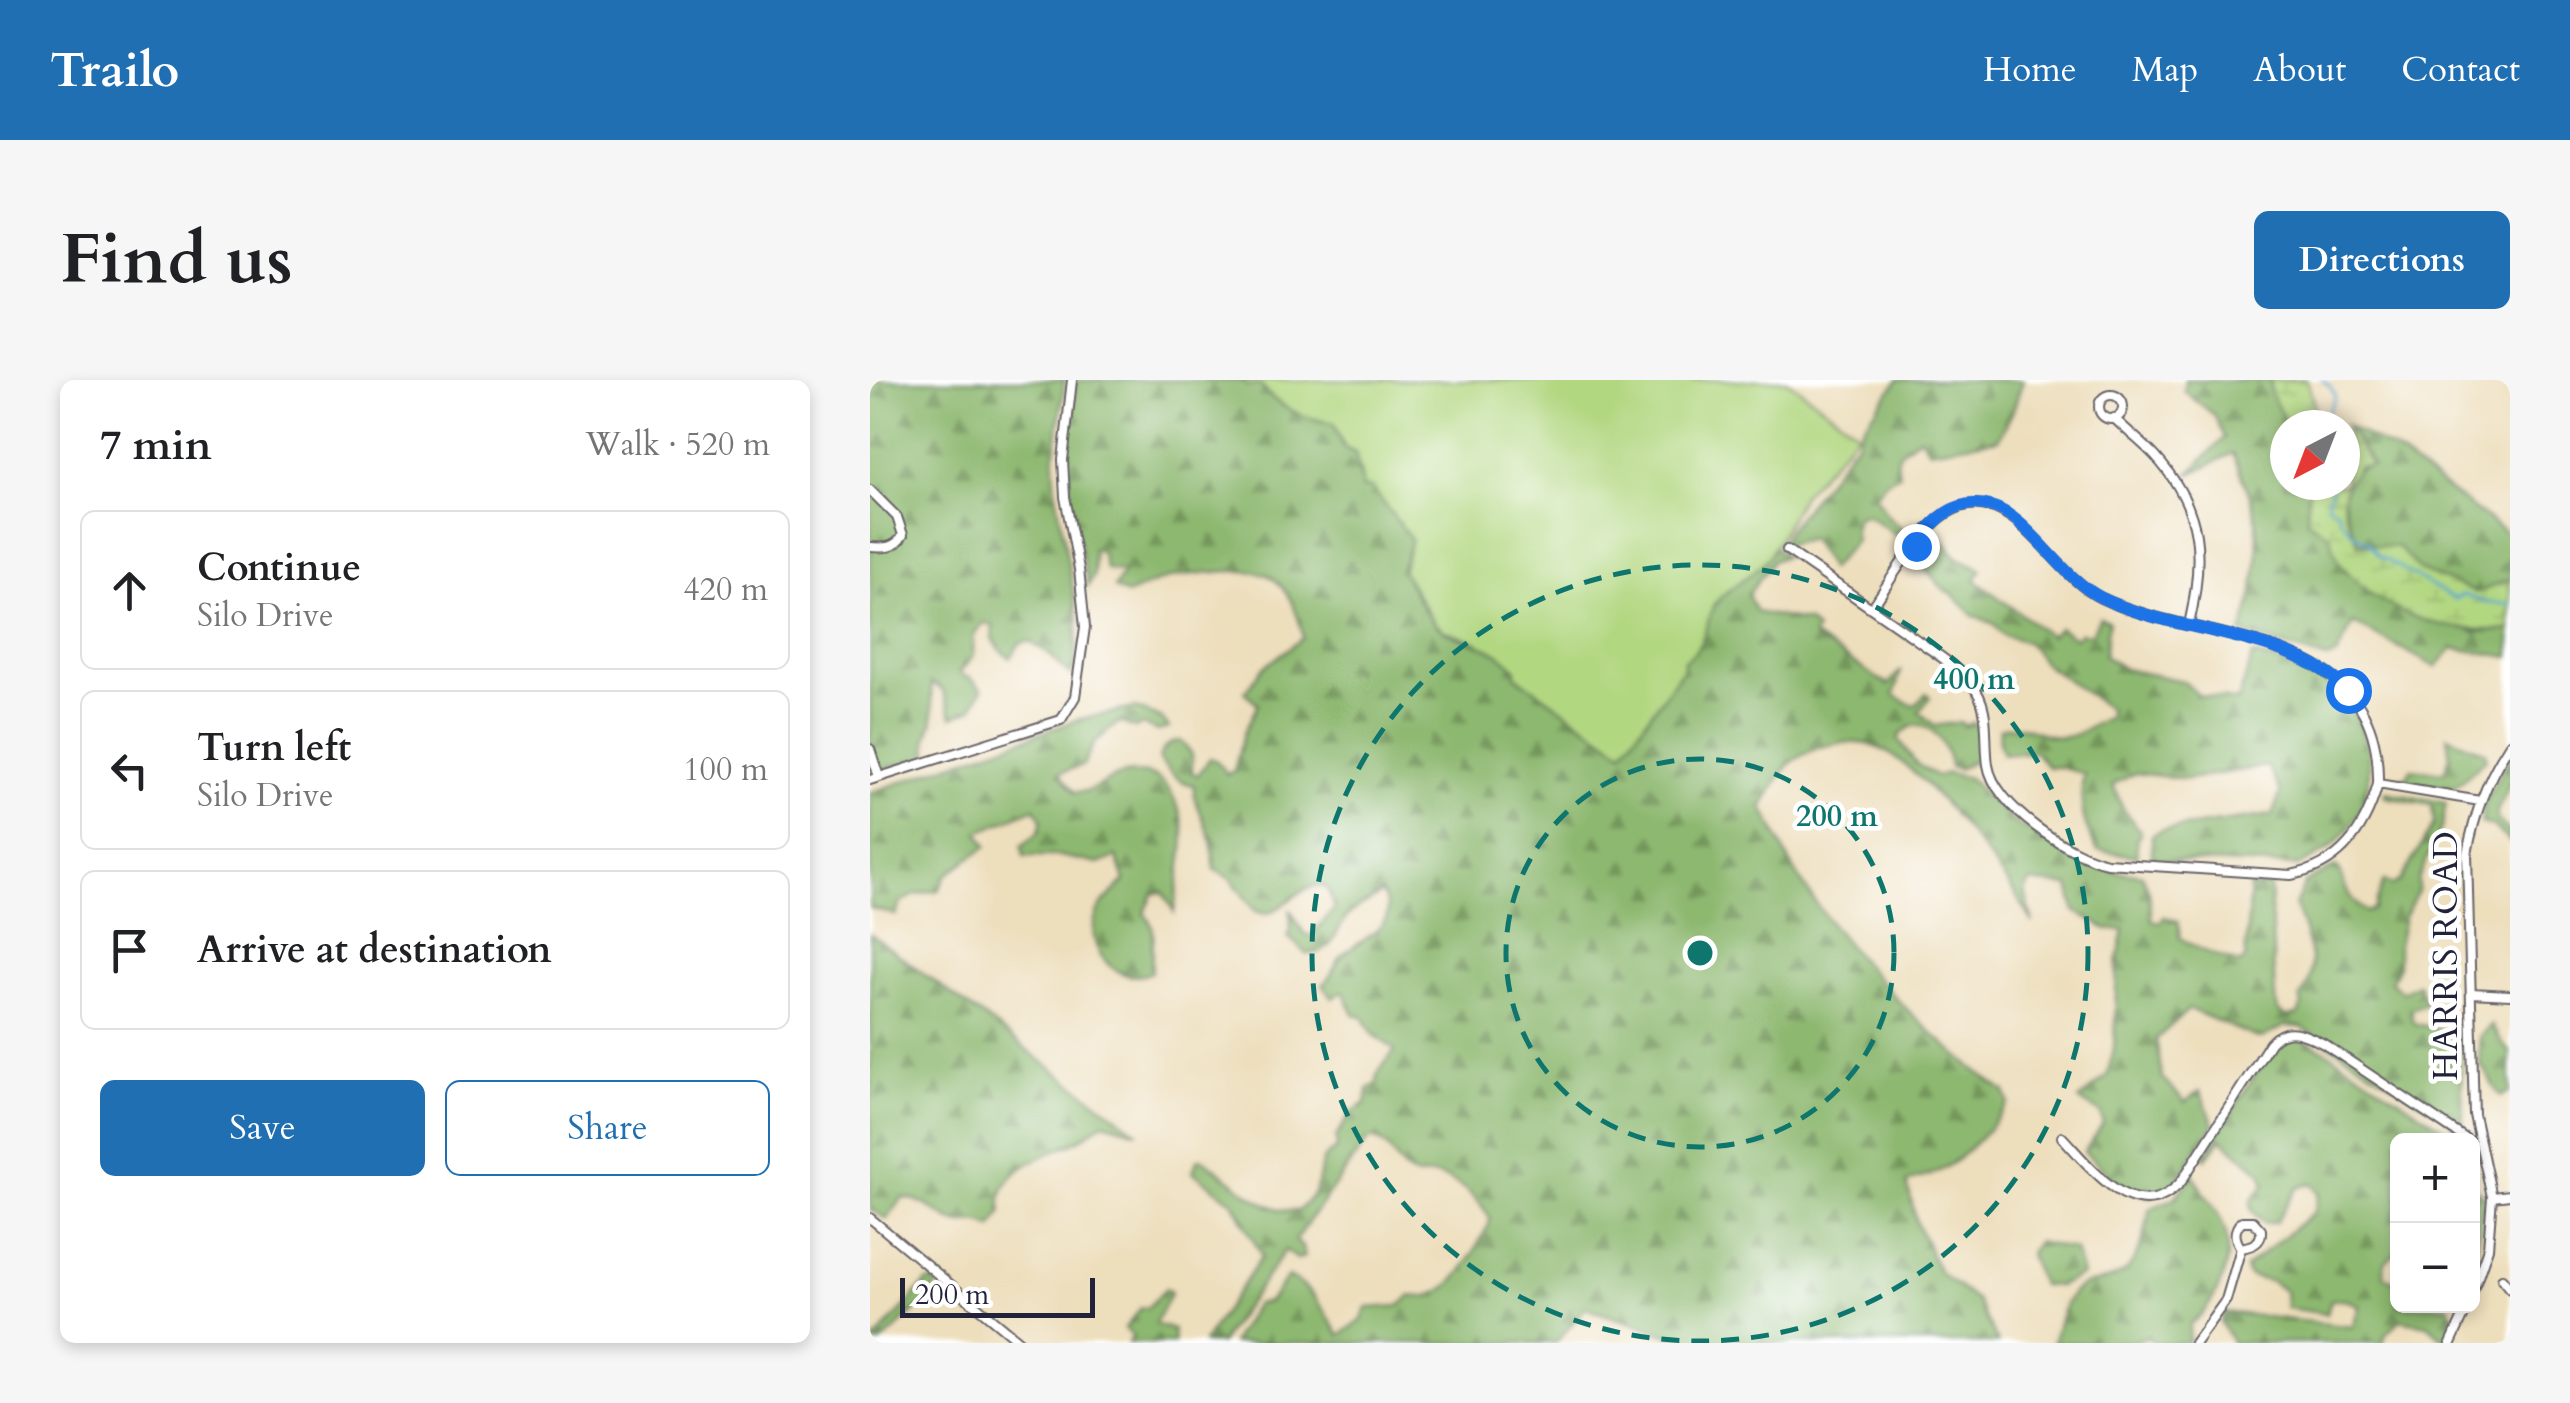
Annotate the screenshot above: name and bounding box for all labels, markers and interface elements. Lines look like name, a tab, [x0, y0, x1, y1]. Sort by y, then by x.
text: Trailo	[50, 38, 179, 103]
text: Home	[1983, 46, 2077, 94]
text: Map	[2132, 46, 2198, 94]
text: About	[2253, 46, 2346, 94]
text: Contact	[2401, 46, 2520, 94]
button: Directions	[2254, 211, 2510, 309]
text: Find us	[60, 213, 293, 307]
north arrow	[2270, 410, 2360, 500]
text: 7 min	[100, 417, 212, 474]
text: Walk · 520 m	[585, 423, 770, 467]
route end	[1894, 524, 1940, 570]
text: Continue	[197, 542, 361, 594]
icon: ahead	[102, 563, 157, 618]
text: 420 m	[683, 568, 768, 612]
text: Silo Drive	[197, 594, 333, 638]
text: 400 m	[1933, 659, 2015, 700]
route start	[2326, 668, 2372, 714]
text: Turn left	[197, 722, 351, 774]
icon: left	[102, 743, 157, 798]
text: 100 m	[683, 748, 768, 792]
text: Silo Drive	[197, 774, 333, 818]
text: 200 m	[1796, 796, 1878, 837]
street label: HARRIS ROAD	[2422, 831, 2470, 1081]
icon: arrive	[102, 923, 157, 978]
text: Arrive at destination	[197, 924, 552, 976]
centre of rings	[1682, 935, 1718, 971]
button: Save	[100, 1080, 425, 1176]
button: Share	[445, 1080, 770, 1176]
map controls	[2390, 1133, 2480, 1313]
button: +	[2390, 1133, 2480, 1223]
button: −	[2390, 1223, 2480, 1313]
scale bar	[900, 1273, 1095, 1318]
text: 200 m	[915, 1276, 989, 1314]

